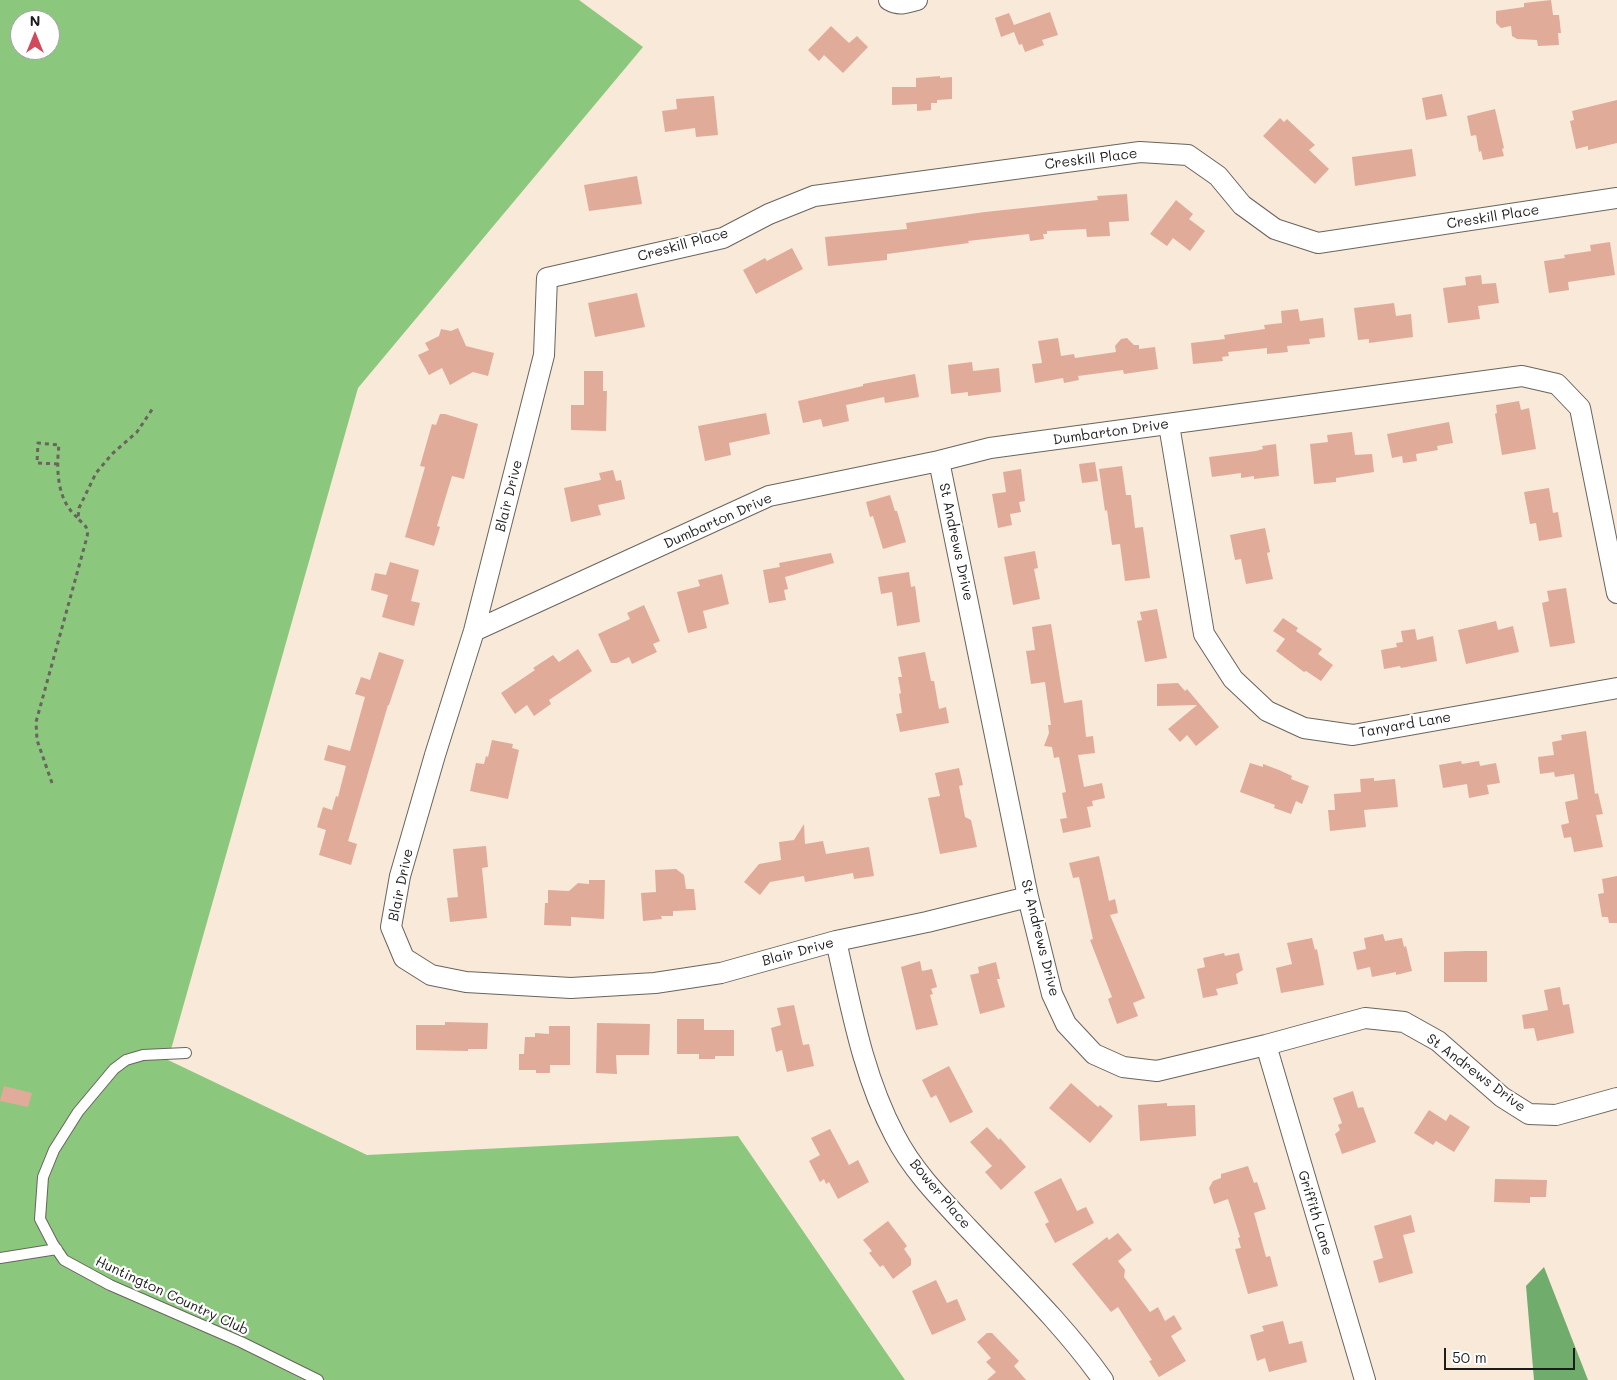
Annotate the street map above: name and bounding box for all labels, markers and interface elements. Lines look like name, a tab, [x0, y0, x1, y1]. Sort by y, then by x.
north arrow	[10, 10, 60, 60]
text: N	[30, 11, 40, 30]
street label: Creskill Place	[1044, 145, 1138, 173]
street label: Creskill Place	[1446, 201, 1540, 233]
street label: Creskill Place	[636, 225, 730, 265]
street label: Dumbarton Drive	[1052, 416, 1170, 448]
street label: Blair Drive	[492, 458, 526, 534]
street label: St Andrews Drive	[935, 482, 977, 602]
street label: Dumbarton Drive	[661, 490, 775, 552]
street label: Tanyard Lane	[1358, 709, 1452, 741]
street label: Blair Drive	[385, 847, 417, 923]
street label: St Andrews Drive	[1017, 878, 1063, 998]
street label: Blair Drive	[760, 934, 836, 970]
street label: St Andrews Drive	[1423, 1030, 1529, 1116]
street label: Bower Place	[906, 1156, 974, 1232]
street label: Griffith Lane	[1294, 1169, 1336, 1257]
street label: Huntington Country Club	[93, 1253, 251, 1339]
scale bar	[1447, 1338, 1578, 1370]
text: 50 m	[1452, 1347, 1487, 1367]

